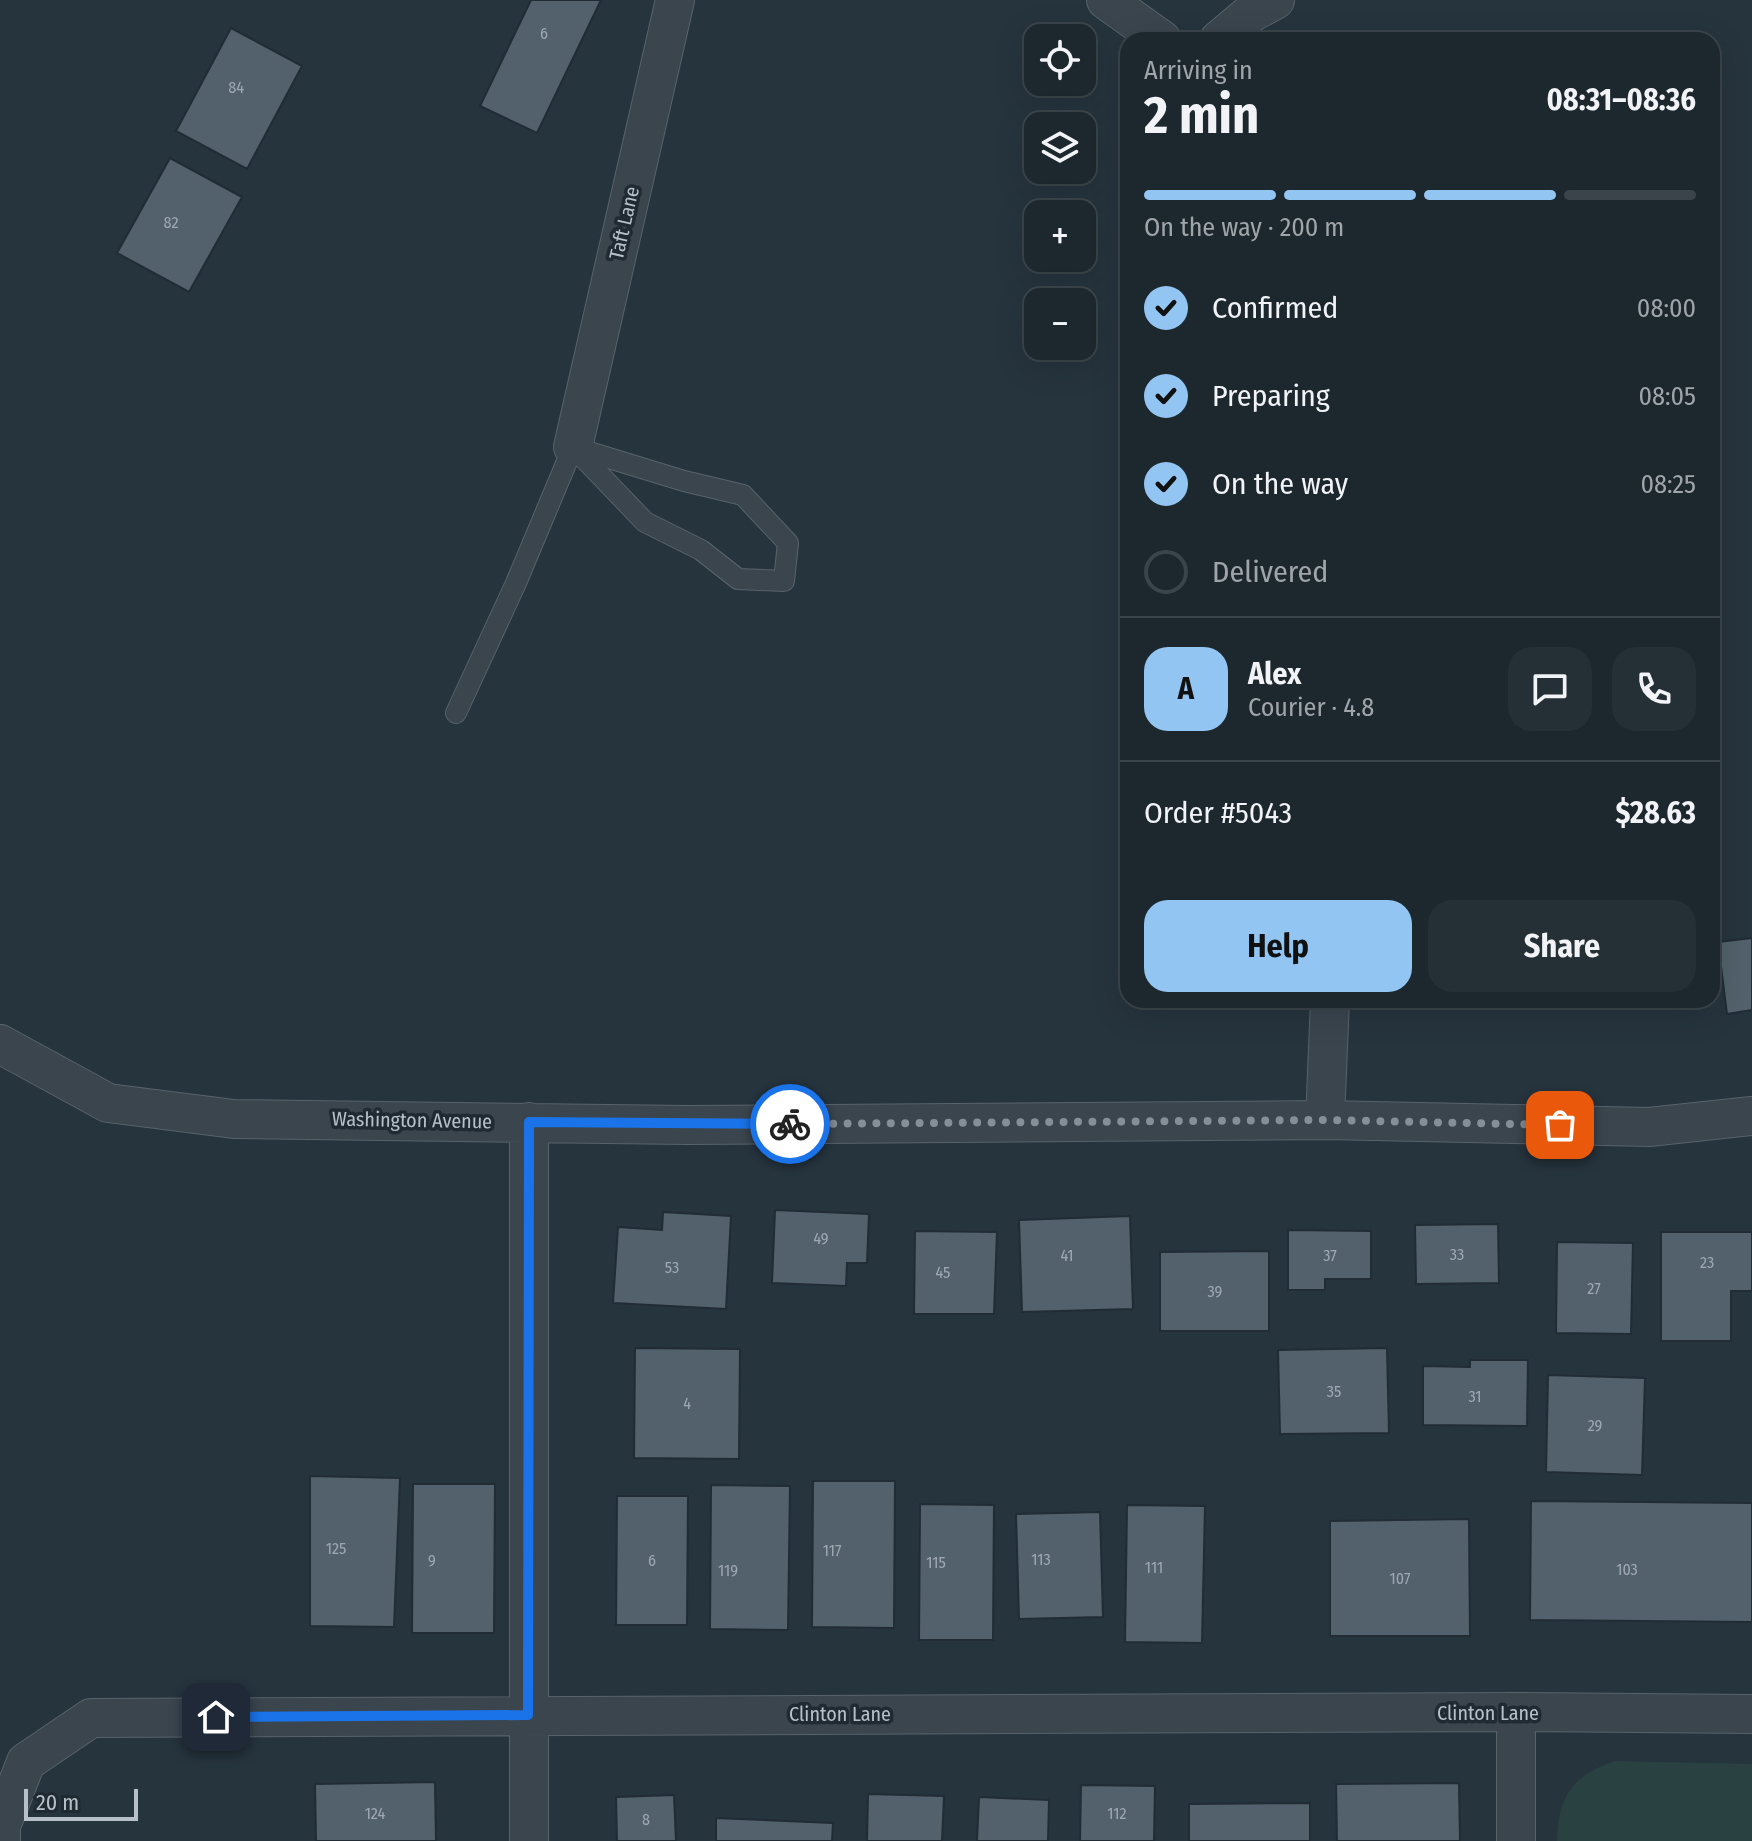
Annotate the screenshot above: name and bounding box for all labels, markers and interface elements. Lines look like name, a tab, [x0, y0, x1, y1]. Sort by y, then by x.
house number: 6	[540, 24, 548, 43]
map controls	[1024, 24, 1096, 360]
button: locate	[1024, 24, 1096, 96]
text: Arriving in	[1144, 55, 1253, 86]
house number: 84	[228, 78, 244, 97]
text: 08:31–08:36	[1546, 82, 1696, 118]
text: 2 min	[1144, 84, 1259, 147]
button: layers	[1024, 112, 1096, 184]
street label: Taft Lane	[604, 184, 644, 262]
button: +	[1024, 200, 1096, 272]
text: On the way · 200 m	[1144, 212, 1344, 243]
house number: 82	[164, 213, 178, 232]
icon: check	[1144, 286, 1188, 330]
button: −	[1024, 288, 1096, 360]
text: Confirmed	[1212, 290, 1338, 326]
text: 08:00	[1637, 293, 1696, 324]
icon: check	[1144, 374, 1188, 418]
text: Preparing	[1212, 378, 1330, 414]
text: 08:05	[1638, 381, 1696, 412]
icon: check	[1144, 462, 1188, 506]
text: On the way	[1212, 466, 1348, 502]
text: 08:25	[1641, 469, 1696, 500]
text: Delivered	[1212, 554, 1328, 590]
button: chat	[1508, 647, 1592, 731]
button: phone	[1612, 647, 1696, 731]
text: Alex	[1248, 656, 1301, 692]
text: A	[1178, 671, 1194, 707]
text: Courier · 4.8	[1248, 692, 1374, 723]
text: Order #5043	[1144, 795, 1292, 831]
text: $28.63	[1615, 795, 1696, 831]
button: Help	[1144, 900, 1412, 992]
button: Share	[1428, 900, 1696, 992]
courier	[750, 1084, 830, 1164]
pin	[1526, 1091, 1594, 1159]
icon: bike	[768, 1102, 812, 1146]
icon: bag	[1538, 1103, 1582, 1147]
street label: Washington Avenue	[332, 1107, 492, 1133]
house number: 49	[813, 1229, 829, 1248]
house number: 33	[1450, 1245, 1464, 1264]
house number: 41	[1060, 1246, 1074, 1265]
house number: 37	[1323, 1246, 1337, 1265]
house number: 23	[1700, 1253, 1714, 1272]
house number: 53	[665, 1258, 679, 1277]
house number: 45	[936, 1263, 950, 1282]
house number: 27	[1587, 1279, 1601, 1298]
house number: 39	[1208, 1282, 1223, 1301]
house number: 35	[1327, 1382, 1341, 1401]
house number: 31	[1468, 1387, 1482, 1406]
house number: 4	[683, 1394, 691, 1413]
house number: 29	[1588, 1416, 1603, 1435]
house number: 125	[326, 1539, 346, 1558]
house number: 117	[823, 1541, 842, 1560]
house number: 113	[1031, 1550, 1051, 1569]
house number: 9	[428, 1551, 436, 1570]
house number: 6	[648, 1551, 656, 1570]
house number: 115	[926, 1553, 946, 1572]
house number: 111	[1145, 1558, 1163, 1577]
house number: 103	[1616, 1560, 1638, 1579]
house number: 119	[718, 1561, 738, 1580]
house number: 107	[1390, 1569, 1411, 1588]
pin	[182, 1683, 250, 1751]
icon: home	[194, 1695, 238, 1739]
street label: Clinton Lane	[1437, 1701, 1539, 1725]
street label: Clinton Lane	[789, 1702, 891, 1726]
scale bar	[24, 1785, 138, 1821]
text: 20 m	[36, 1789, 79, 1816]
house number: 124	[365, 1804, 386, 1823]
house number: 112	[1107, 1804, 1127, 1823]
house number: 8	[642, 1810, 650, 1829]

